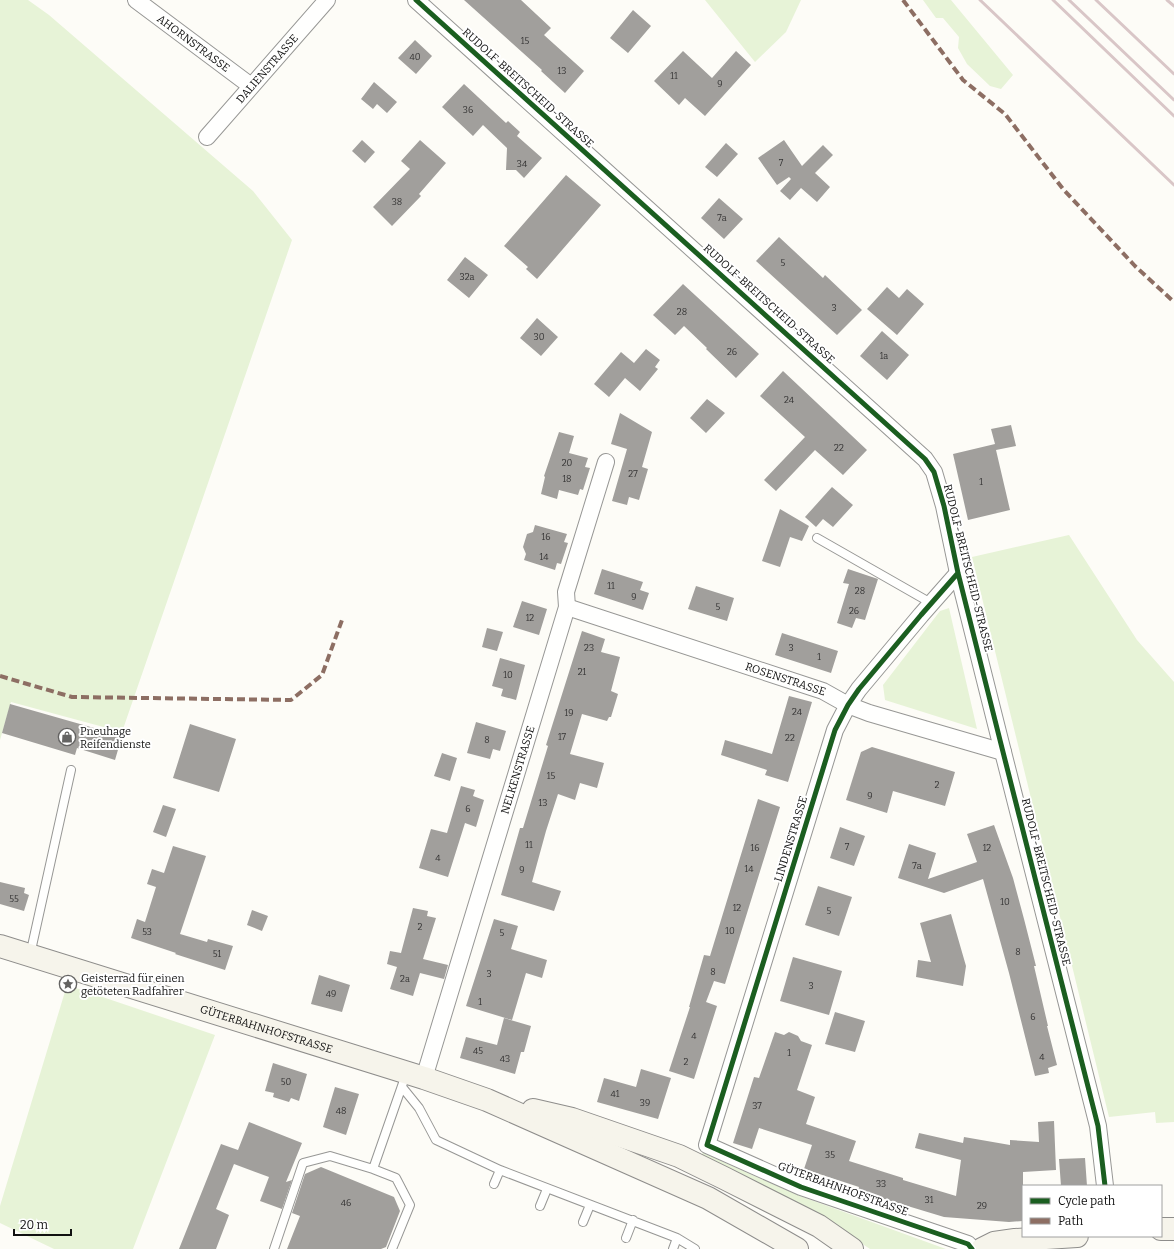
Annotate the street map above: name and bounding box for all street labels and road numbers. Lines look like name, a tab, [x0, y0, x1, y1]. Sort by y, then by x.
street label: AHORNSTRASSE	[155, 12, 233, 75]
street label: RUDOLF-BREITSCHEID-STRASSE	[460, 26, 596, 151]
street label: DALIENSTRASSE	[233, 31, 301, 106]
street label: RUDOLF-BREITSCHEID-STRASSE	[701, 242, 837, 367]
street label: RUDOLF-BREITSCHEID-STRASSE	[941, 483, 995, 653]
street label: ROSENSTRASSE	[744, 659, 828, 698]
street label: NELKENSTRASSE	[498, 724, 537, 816]
street label: LINDENSTRASSE	[772, 794, 810, 883]
street label: RUDOLF-BREITSCHEID-STRASSE	[1019, 797, 1073, 967]
street label: GÜTERBAHNHOFSTRASSE	[198, 1002, 334, 1056]
street label: GÜTERBAHNHOFSTRASSE	[776, 1159, 910, 1219]

